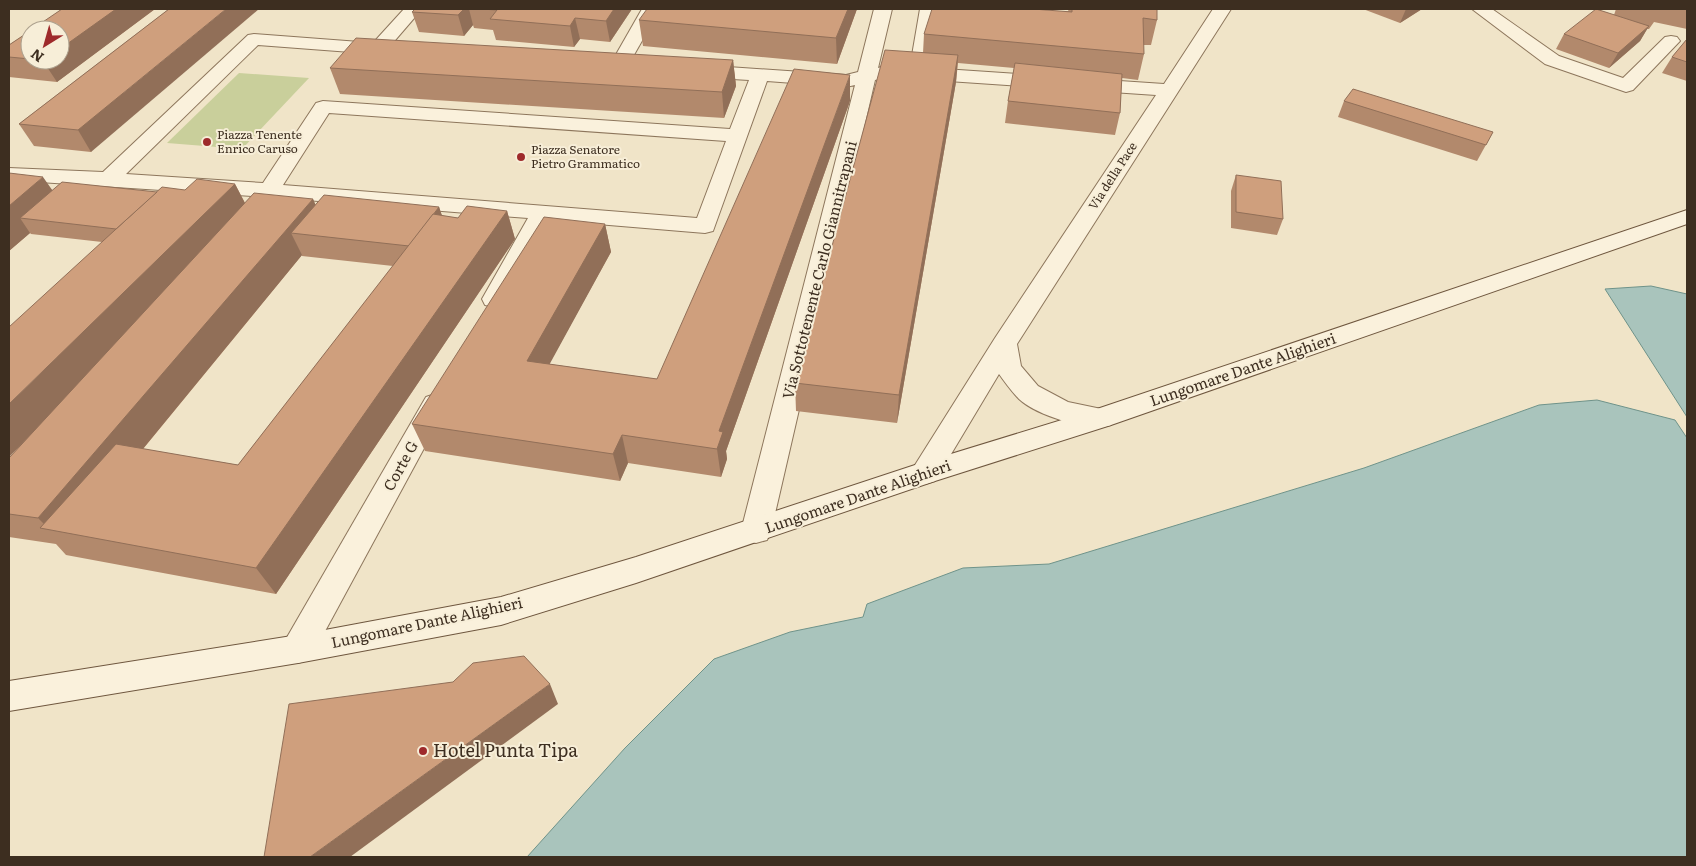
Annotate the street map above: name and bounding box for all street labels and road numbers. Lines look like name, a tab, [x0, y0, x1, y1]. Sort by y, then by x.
street label: Via Sottotenente Carlo Giannitrapani	[775, 138, 862, 401]
street label: Via della Pace	[1084, 138, 1141, 213]
street label: Lungomare Dante Alighieri	[1146, 326, 1339, 411]
street label: Corte G	[376, 436, 423, 495]
street label: Lungomare Dante Alighieri	[761, 453, 954, 538]
street label: Lungomare Dante Alighieri	[329, 590, 525, 653]

